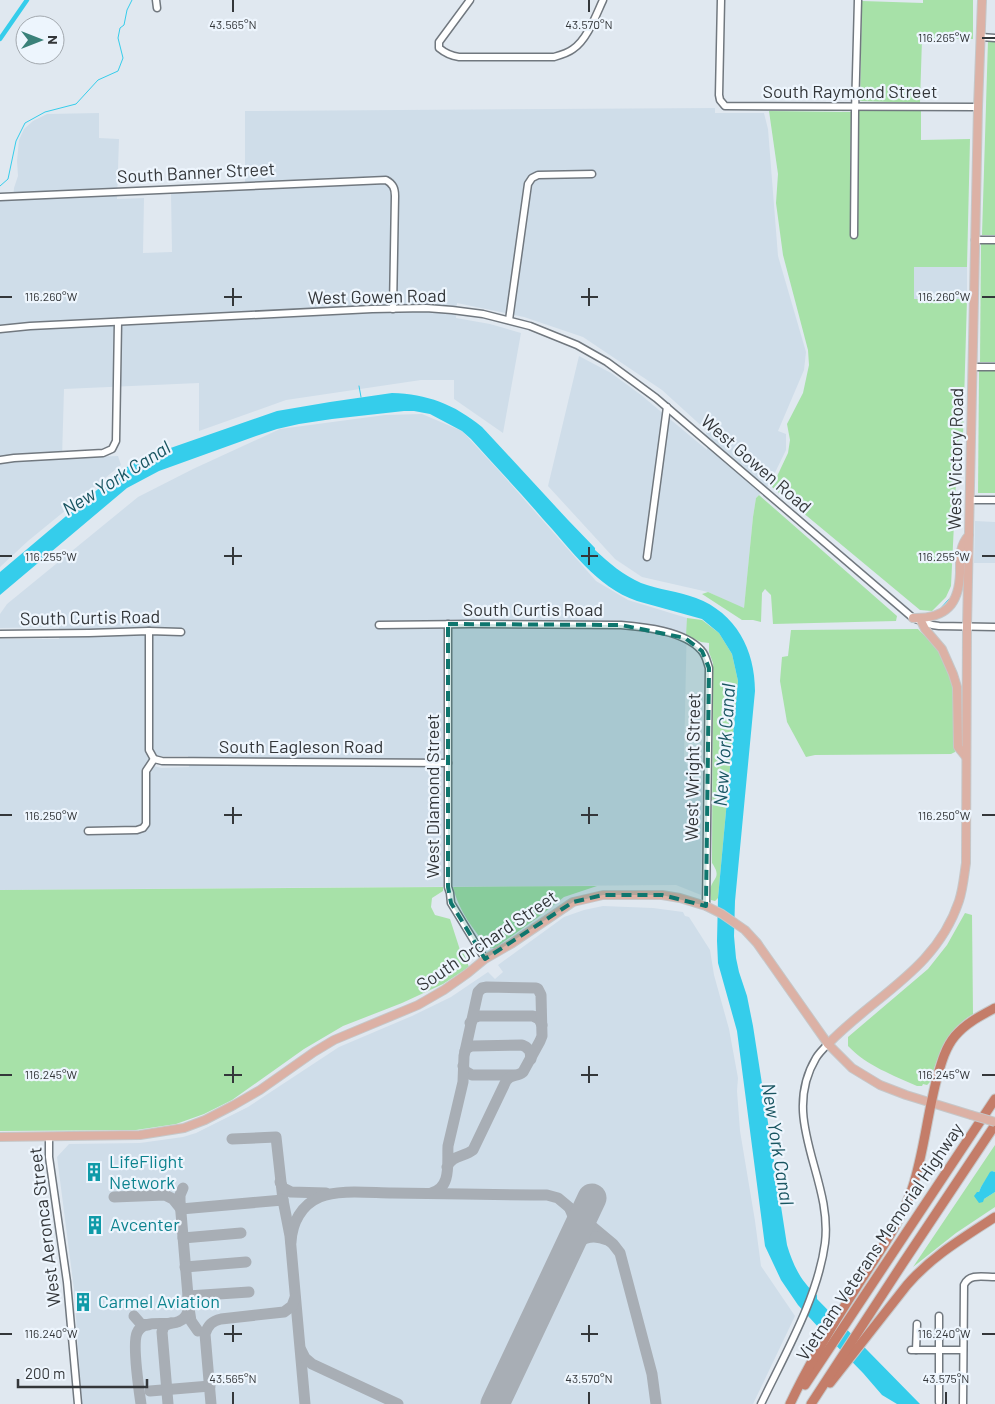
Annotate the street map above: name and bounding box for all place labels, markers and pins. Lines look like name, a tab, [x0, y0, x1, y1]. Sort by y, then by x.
place label: LifeFlight Network	[109, 1150, 184, 1193]
building icon: LifeFlight Network	[83, 1161, 105, 1183]
place label: Avcenter	[110, 1213, 180, 1235]
building icon: Avcenter	[84, 1214, 106, 1236]
place label: Carmel Aviation	[98, 1290, 220, 1312]
building icon: Carmel Aviation	[72, 1291, 94, 1313]

